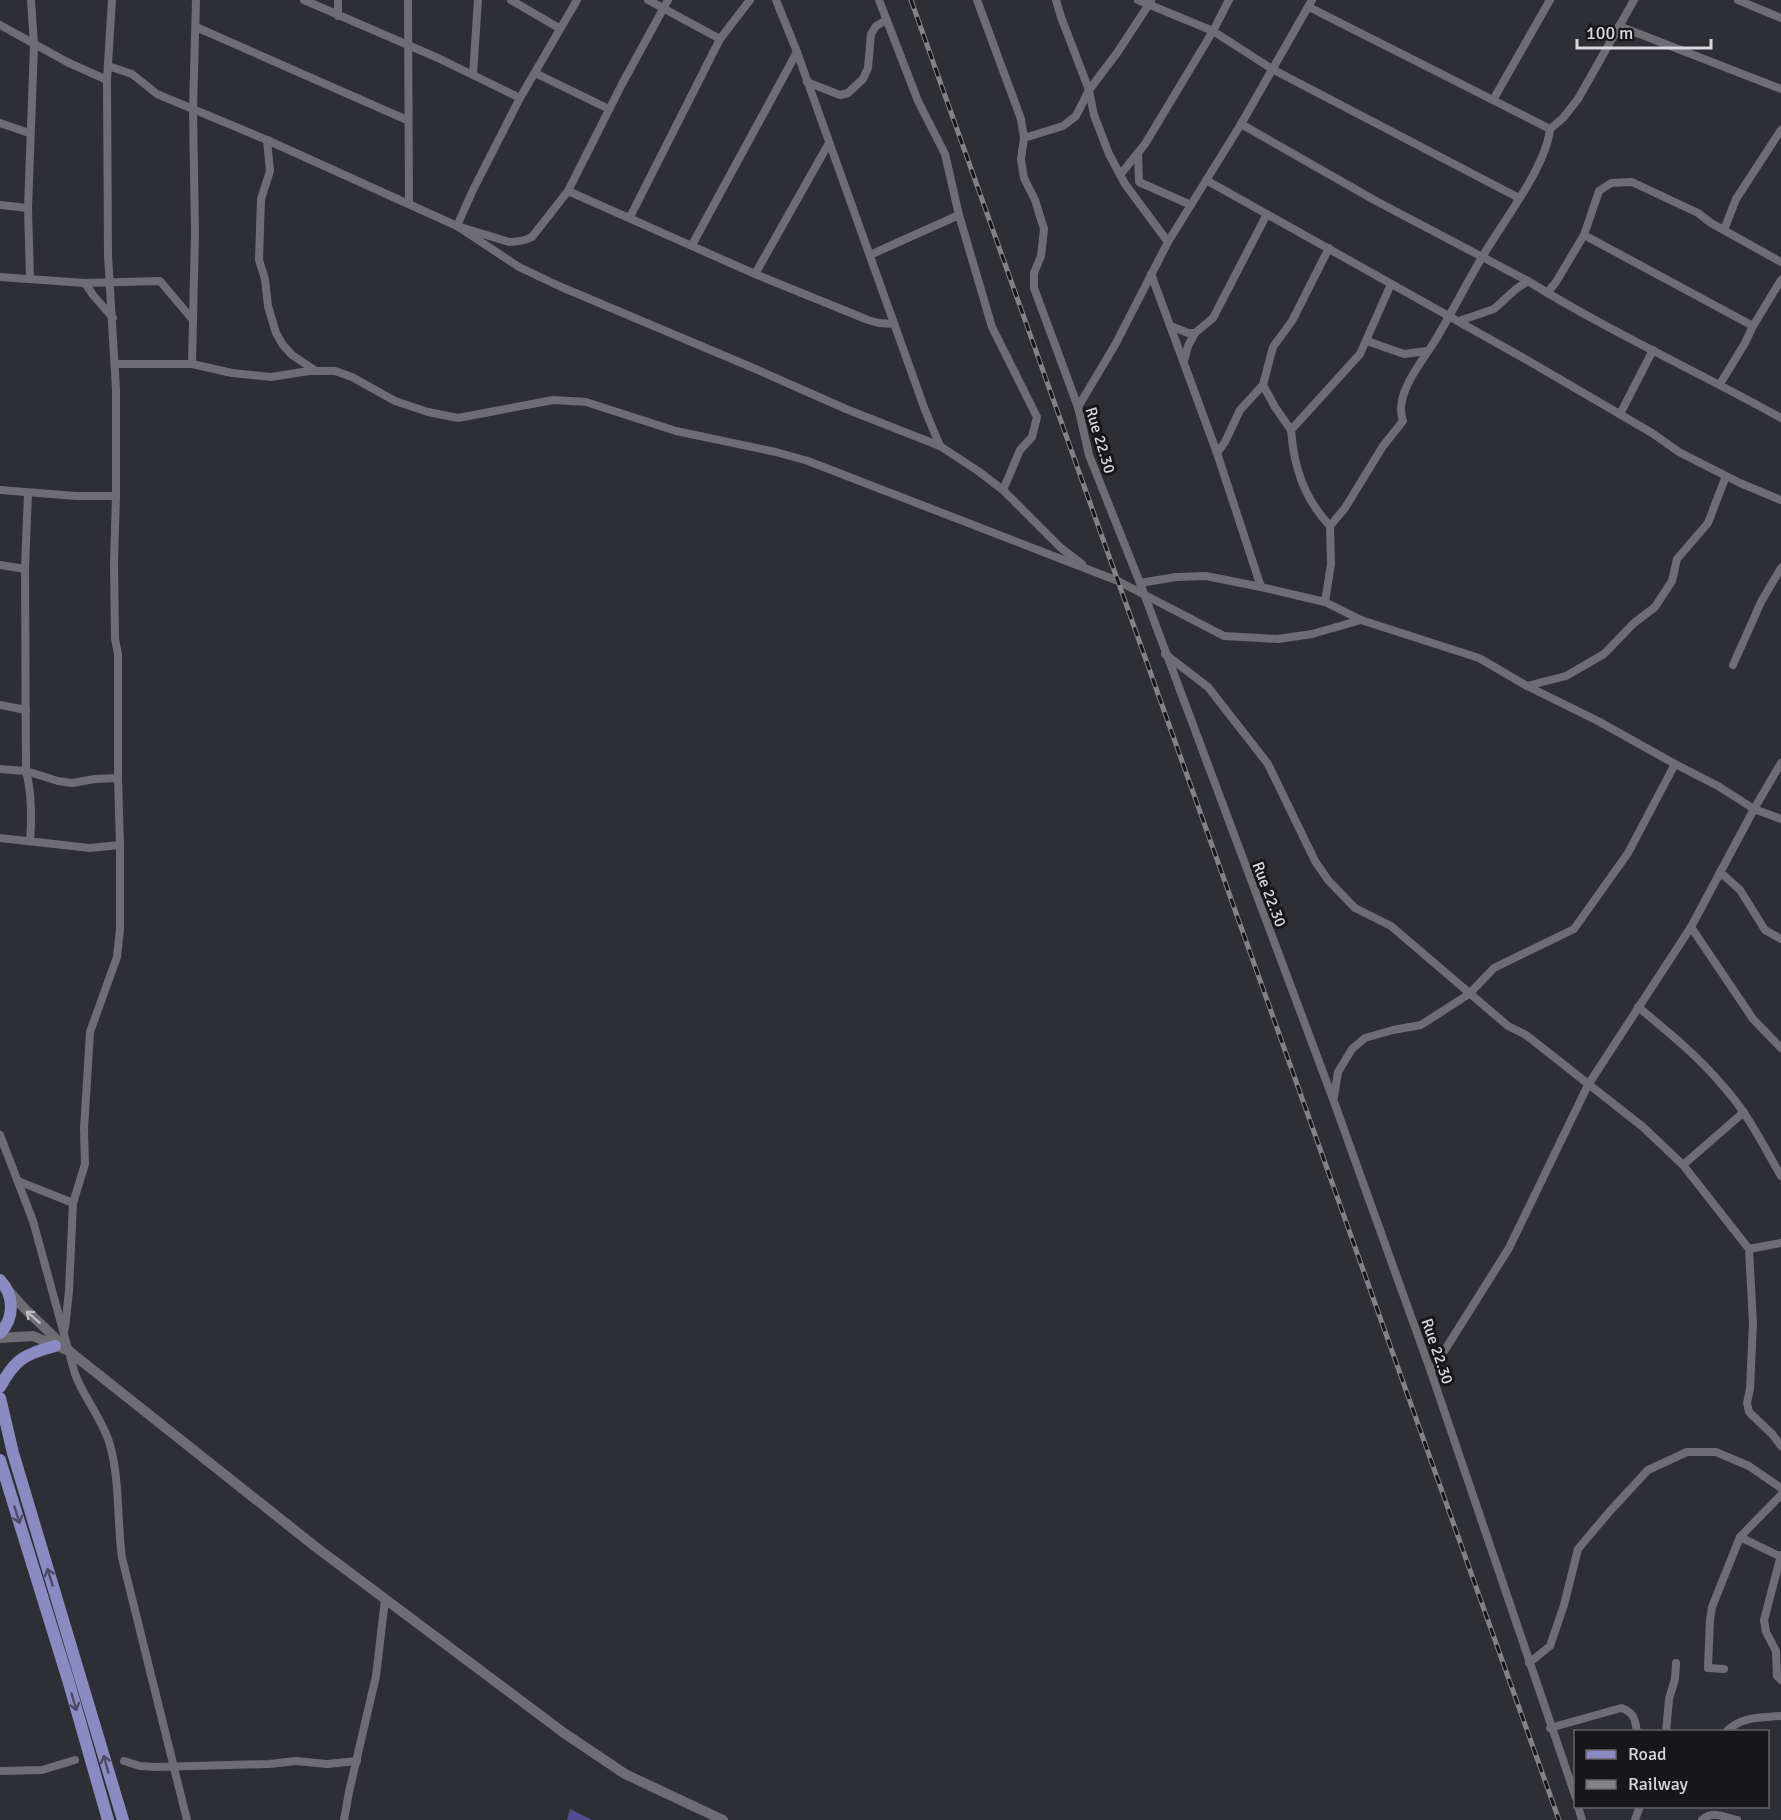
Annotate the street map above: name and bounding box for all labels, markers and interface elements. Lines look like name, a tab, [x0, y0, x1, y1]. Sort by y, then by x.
scale bar	[1577, 12, 1710, 50]
text: 100 m	[1586, 22, 1633, 44]
street label: Rue 22.30	[1080, 405, 1120, 476]
street label: Rue 22.30	[1247, 859, 1291, 930]
one-way arrow	[26, 1310, 41, 1324]
street label: Rue 22.30	[1416, 1316, 1458, 1387]
one-way arrow	[12, 1506, 23, 1525]
one-way arrow	[44, 1568, 55, 1587]
one-way arrow	[69, 1692, 80, 1711]
legend	[1574, 1730, 1769, 1808]
text: Road	[1628, 1743, 1667, 1765]
one-way arrow	[100, 1755, 111, 1774]
text: Railway	[1628, 1773, 1689, 1795]

